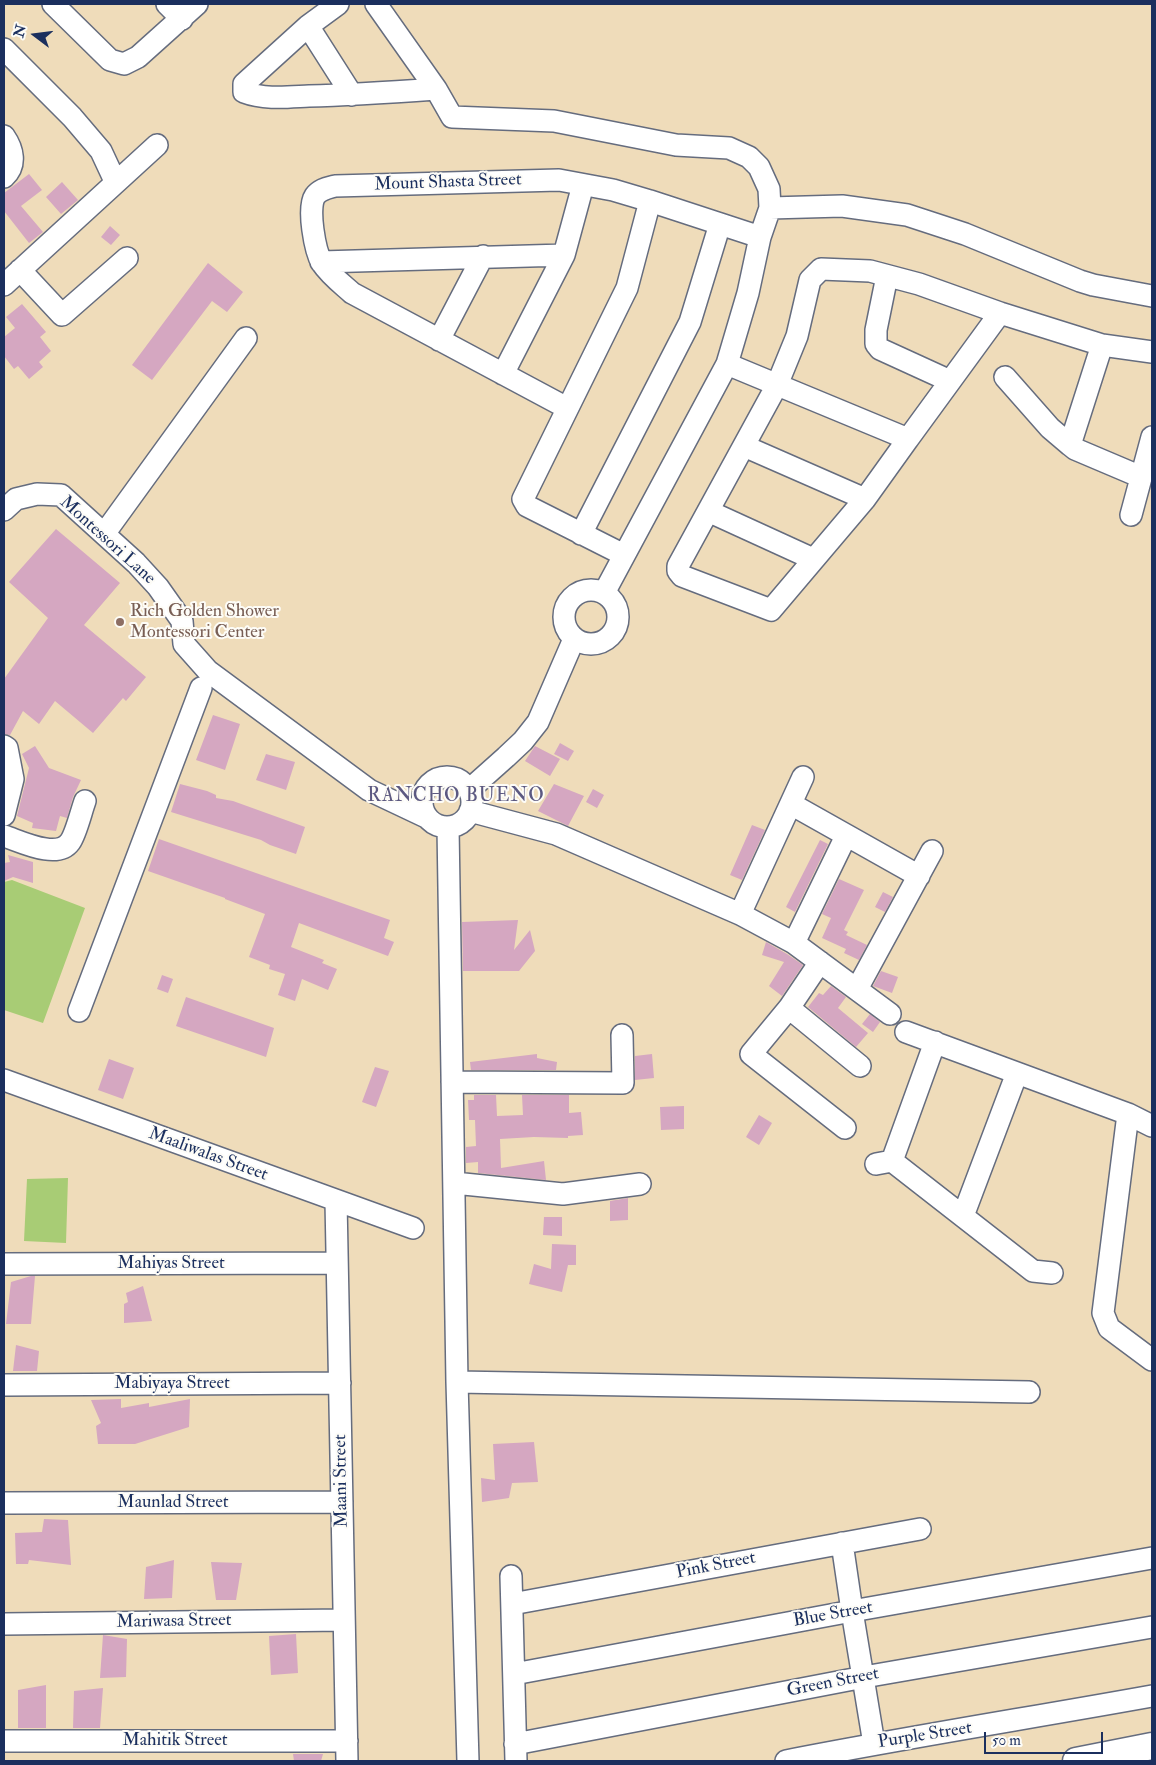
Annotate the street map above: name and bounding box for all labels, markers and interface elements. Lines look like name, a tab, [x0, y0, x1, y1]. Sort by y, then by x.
north arrow	[10, 10, 60, 60]
text: N	[10, 23, 30, 39]
street label: Mount Shasta Street	[374, 170, 522, 196]
street label: Montessori Lane	[55, 492, 159, 590]
place label: Rich Golden Shower Montessori Center	[130, 601, 279, 644]
marker: Rich Golden Shower Montessori Center	[114, 616, 126, 628]
district label: RANCHO BUENO	[366, 786, 546, 808]
street label: Maaliwalas Street	[145, 1123, 271, 1187]
street label: Mahiyas Street	[117, 1253, 225, 1275]
street label: Mabiyaya Street	[114, 1373, 230, 1395]
street label: Maani Street	[330, 1434, 354, 1528]
street label: Maunlad Street	[117, 1492, 229, 1514]
street label: Pink Street	[675, 1548, 757, 1584]
street label: Blue Street	[792, 1597, 874, 1633]
street label: Mariwasa Street	[116, 1610, 232, 1634]
street label: Green Street	[785, 1663, 881, 1703]
street label: Purple Street	[877, 1718, 973, 1754]
scale bar	[986, 1722, 1105, 1754]
street label: Mahitik Street	[122, 1730, 228, 1752]
text: 50 m	[992, 1731, 1021, 1750]

